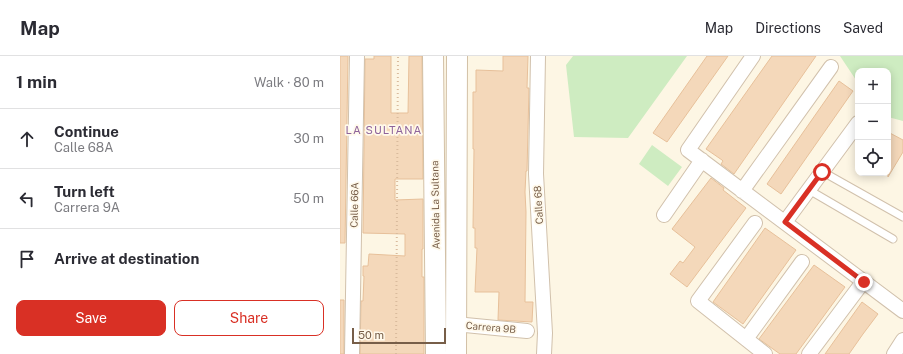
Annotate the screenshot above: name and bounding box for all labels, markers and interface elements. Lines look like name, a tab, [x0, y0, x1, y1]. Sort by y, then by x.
text: Map	[20, 17, 60, 39]
text: Map	[705, 20, 733, 36]
text: Directions	[755, 20, 821, 36]
text: Saved	[843, 20, 883, 36]
map controls	[855, 68, 891, 176]
button: +	[855, 68, 891, 104]
text: 1 min	[16, 72, 57, 92]
text: Walk · 80 m	[254, 75, 324, 90]
button: −	[855, 104, 891, 140]
text: Continue	[54, 123, 119, 140]
district label: LA SULTANA	[346, 124, 422, 136]
icon: ahead	[16, 128, 38, 150]
text: 30 m	[294, 131, 324, 146]
text: Calle 68A	[54, 140, 114, 155]
button: locate	[855, 140, 891, 176]
street label: Avenida La Sultana	[428, 161, 442, 249]
route start	[813, 163, 831, 181]
street label: Calle 66A	[348, 182, 360, 228]
text: Turn left	[54, 183, 115, 200]
street label: Calle 68	[531, 185, 545, 225]
icon: left	[16, 188, 38, 210]
text: 50 m	[293, 191, 324, 206]
text: Carrera 9A	[54, 200, 120, 215]
icon: arrive	[16, 248, 38, 270]
text: Arrive at destination	[54, 250, 199, 267]
route end	[855, 273, 873, 291]
button: Save	[16, 300, 166, 336]
button: Share	[174, 300, 324, 336]
street label: Carrera 9B	[465, 319, 517, 335]
scale bar	[352, 326, 446, 345]
text: 50 m	[358, 329, 384, 341]

